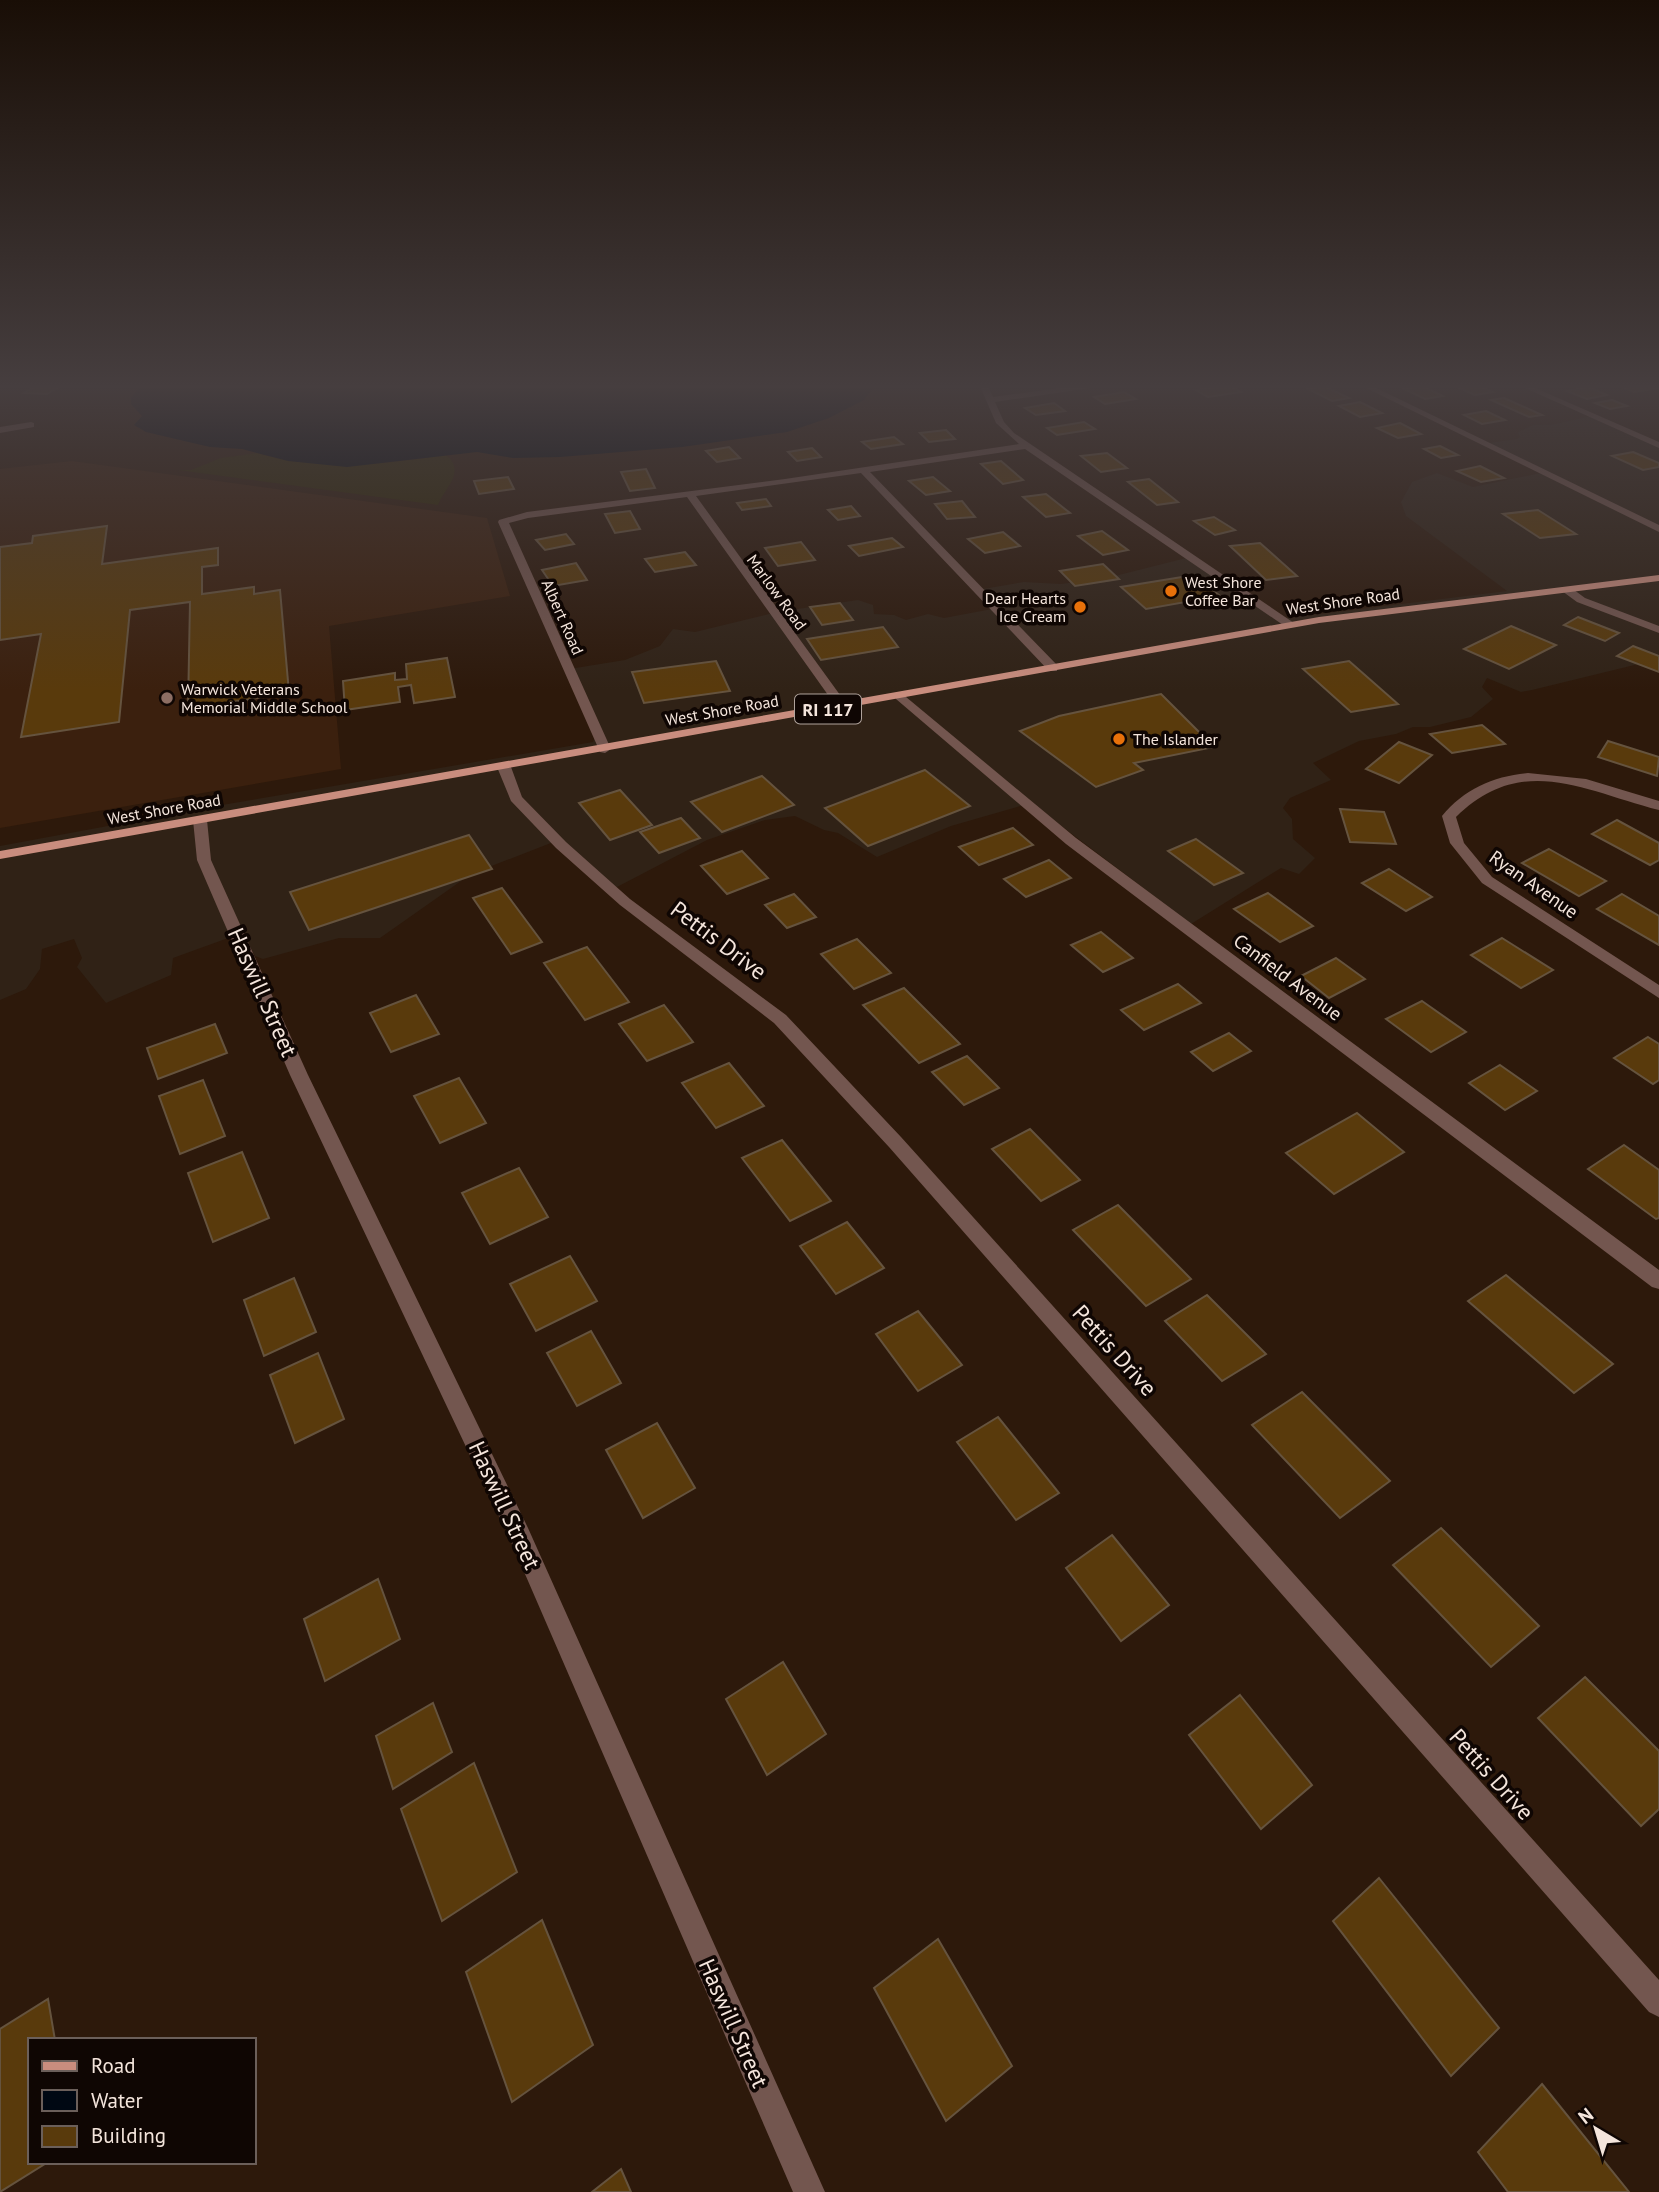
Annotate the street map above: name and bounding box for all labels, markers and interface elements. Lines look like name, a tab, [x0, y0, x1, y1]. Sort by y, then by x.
street label: Marlow Road	[743, 550, 811, 634]
place label: West Shore Coffee Bar	[1185, 572, 1262, 610]
street label: Albert Road	[538, 576, 588, 658]
marker: West Shore Coffee Bar	[1163, 583, 1179, 599]
street label: West Shore Road	[1285, 583, 1401, 619]
place label: Dear Hearts Ice Cream	[985, 588, 1066, 626]
marker: Dear Hearts Ice Cream	[1072, 599, 1088, 615]
place label: Warwick Veterans Memorial Middle School	[181, 679, 348, 717]
marker: Warwick Veterans Memorial Middle School	[159, 690, 175, 706]
street label: West Shore Road	[664, 690, 780, 730]
road number: RI 117	[795, 694, 861, 724]
place label: The Islander	[1133, 729, 1219, 749]
marker: The Islander	[1111, 731, 1127, 747]
street label: West Shore Road	[106, 789, 222, 829]
street label: Ryan Avenue	[1485, 845, 1583, 923]
street label: Pettis Drive	[665, 894, 773, 986]
street label: Haswill Street	[222, 923, 304, 1061]
street label: Canfield Avenue	[1229, 928, 1347, 1026]
street label: Pettis Drive	[1066, 1298, 1164, 1402]
street label: Haswill Street	[463, 1436, 547, 1574]
street label: Pettis Drive	[1443, 1722, 1541, 1826]
street label: Haswill Street	[693, 1954, 775, 2092]
legend	[28, 2038, 256, 2164]
text: Road	[91, 2052, 135, 2079]
text: Water	[91, 2087, 143, 2114]
north arrow	[1561, 2094, 1631, 2164]
text: N	[1573, 2102, 1598, 2129]
text: Building	[91, 2122, 166, 2149]

